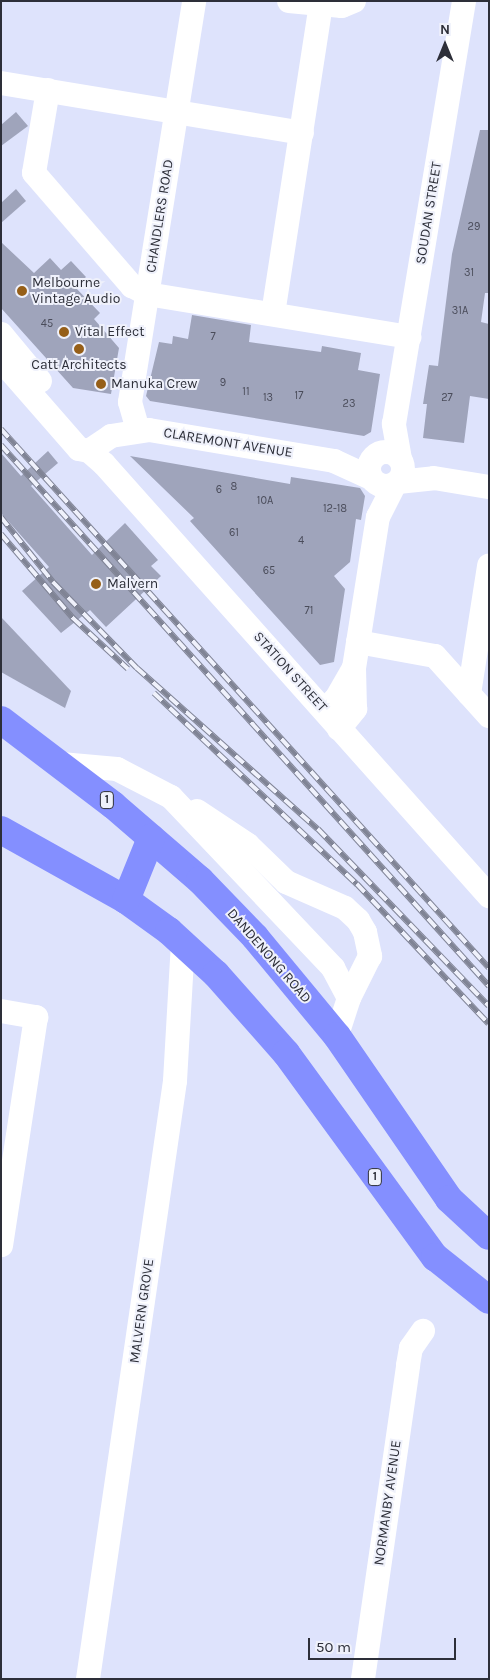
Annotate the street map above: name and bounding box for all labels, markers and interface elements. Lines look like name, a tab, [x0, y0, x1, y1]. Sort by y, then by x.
north arrow	[420, 20, 470, 70]
text: N	[440, 21, 450, 38]
street label: CHANDLERS ROAD	[143, 158, 177, 274]
street label: SOUDAN STREET	[413, 161, 445, 265]
house number: 29	[468, 220, 480, 234]
house number: 31	[464, 266, 474, 280]
place label: Melbourne Vintage Audio	[32, 275, 121, 308]
marker: Melbourne Vintage Audio	[16, 285, 28, 297]
house number: 31A	[452, 304, 468, 318]
house number: 45	[41, 317, 53, 331]
place label: Vital Effect	[75, 324, 144, 340]
marker: Vital Effect	[57, 325, 71, 339]
house number: 7	[210, 330, 216, 344]
marker: Catt Architects	[73, 343, 85, 355]
place label: Catt Architects	[31, 357, 127, 373]
place label: Manuka Crew	[111, 376, 197, 392]
house number: 9	[220, 376, 226, 390]
marker: Manuka Crew	[95, 378, 107, 390]
house number: 11	[242, 385, 250, 399]
house number: 17	[295, 389, 303, 403]
house number: 13	[263, 391, 273, 405]
house number: 27	[441, 391, 453, 405]
house number: 23	[343, 397, 355, 411]
street label: CLAREMONT AVENUE	[162, 425, 294, 461]
house number: 8	[231, 480, 237, 494]
house number: 6	[216, 483, 222, 497]
house number: 10A	[257, 494, 273, 508]
house number: 12-18	[323, 502, 347, 516]
house number: 61	[229, 526, 239, 540]
house number: 4	[298, 534, 304, 548]
house number: 65	[263, 564, 275, 578]
place label: Malvern	[107, 576, 158, 592]
marker: Malvern	[89, 577, 103, 591]
house number: 71	[305, 604, 313, 618]
street label: STATION STREET	[250, 628, 330, 716]
road number: 1	[100, 790, 114, 810]
street label: DANDENONG ROAD	[223, 905, 315, 1007]
road number: 1	[368, 1168, 382, 1186]
street label: MALVERN GROVE	[126, 1258, 158, 1364]
street label: NORMANBY AVENUE	[371, 1439, 405, 1567]
scale bar	[310, 1628, 458, 1660]
text: 50 m	[316, 1638, 351, 1656]

